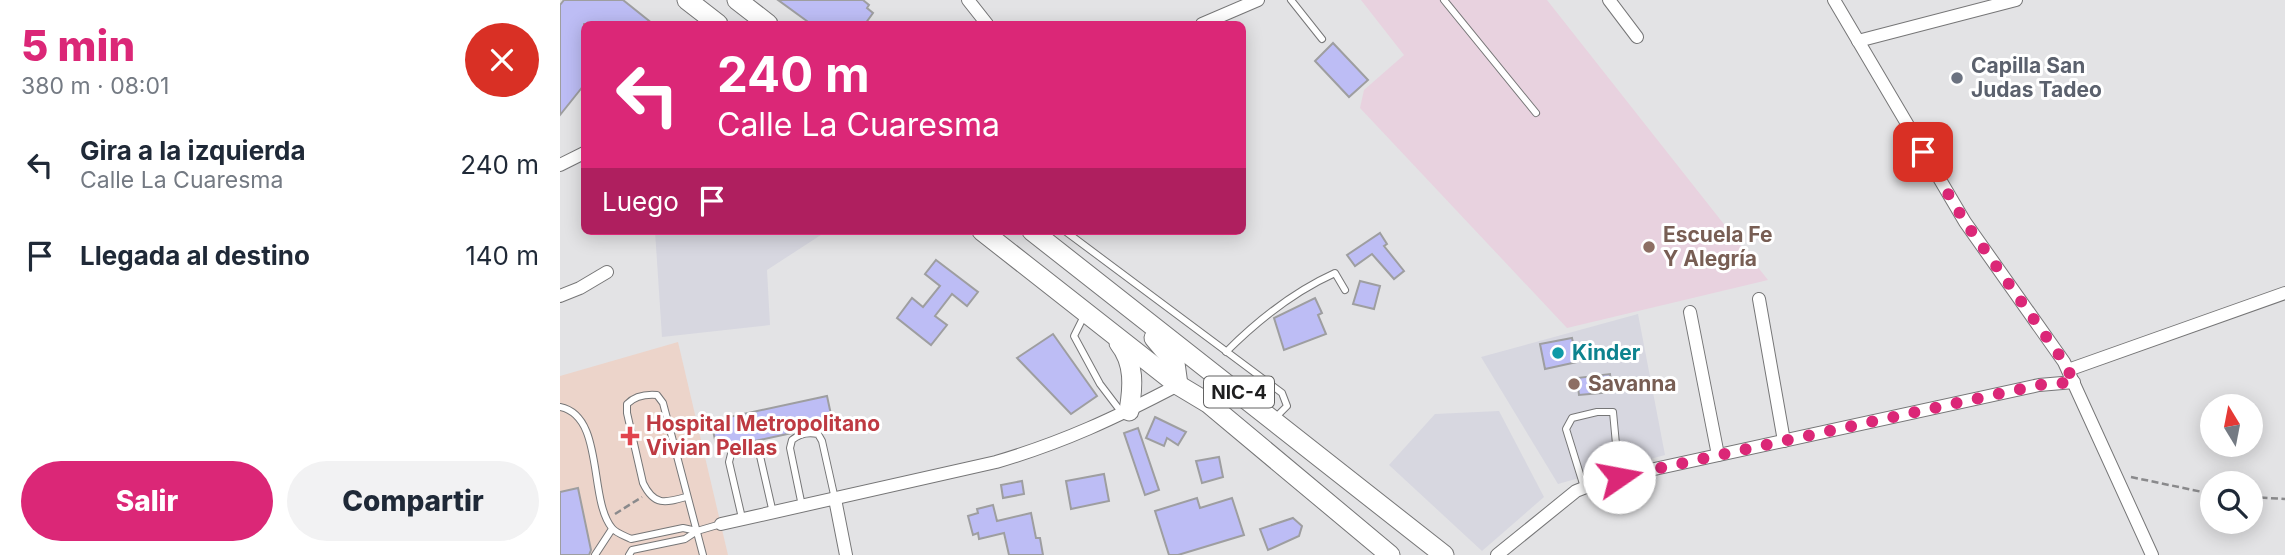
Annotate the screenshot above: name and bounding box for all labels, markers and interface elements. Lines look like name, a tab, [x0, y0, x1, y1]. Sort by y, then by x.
text: 5 min	[21, 20, 135, 71]
button: close	[465, 23, 539, 97]
text: 240 m	[717, 45, 870, 104]
icon: left	[602, 49, 693, 140]
place label: Capilla San Judas Tadeo	[1971, 53, 2102, 102]
marker: Capilla San Judas Tadeo	[1949, 70, 1965, 86]
text: 380 m · 08:01	[21, 72, 169, 100]
text: Calle La Cuaresma	[717, 105, 1000, 144]
pin	[1893, 122, 1953, 182]
icon: arrive	[1904, 133, 1942, 171]
text: Gira a la izquierda	[80, 135, 306, 166]
icon: left	[21, 146, 59, 184]
text: 240 m	[460, 149, 539, 180]
text: Calle La Cuaresma	[80, 166, 283, 194]
icon: arrive	[693, 182, 731, 220]
text: Luego	[602, 186, 679, 217]
place label: Escuela Fe Y Alegría	[1663, 222, 1773, 271]
icon: arrive	[21, 237, 59, 275]
marker: Escuela Fe Y Alegría	[1641, 239, 1657, 255]
text: Llegada al destino	[80, 240, 310, 271]
text: 140 m	[465, 240, 539, 271]
place label: Kinder	[1572, 340, 1641, 365]
marker: Kinder	[1550, 345, 1566, 361]
place label: Savanna	[1588, 371, 1677, 396]
road number: NIC-4	[1204, 376, 1274, 408]
marker: Savanna	[1566, 376, 1582, 392]
north arrow	[2200, 394, 2263, 457]
map controls	[2200, 394, 2263, 534]
place label: Hospital Metropolitano Vivian Pellas	[646, 411, 880, 460]
marker: Hospital Metropolitano Vivian Pellas	[620, 426, 640, 446]
position arrow	[1582, 440, 1656, 514]
button: Salir	[21, 461, 273, 541]
button: Compartir	[287, 461, 539, 541]
button: search	[2200, 471, 2263, 534]

